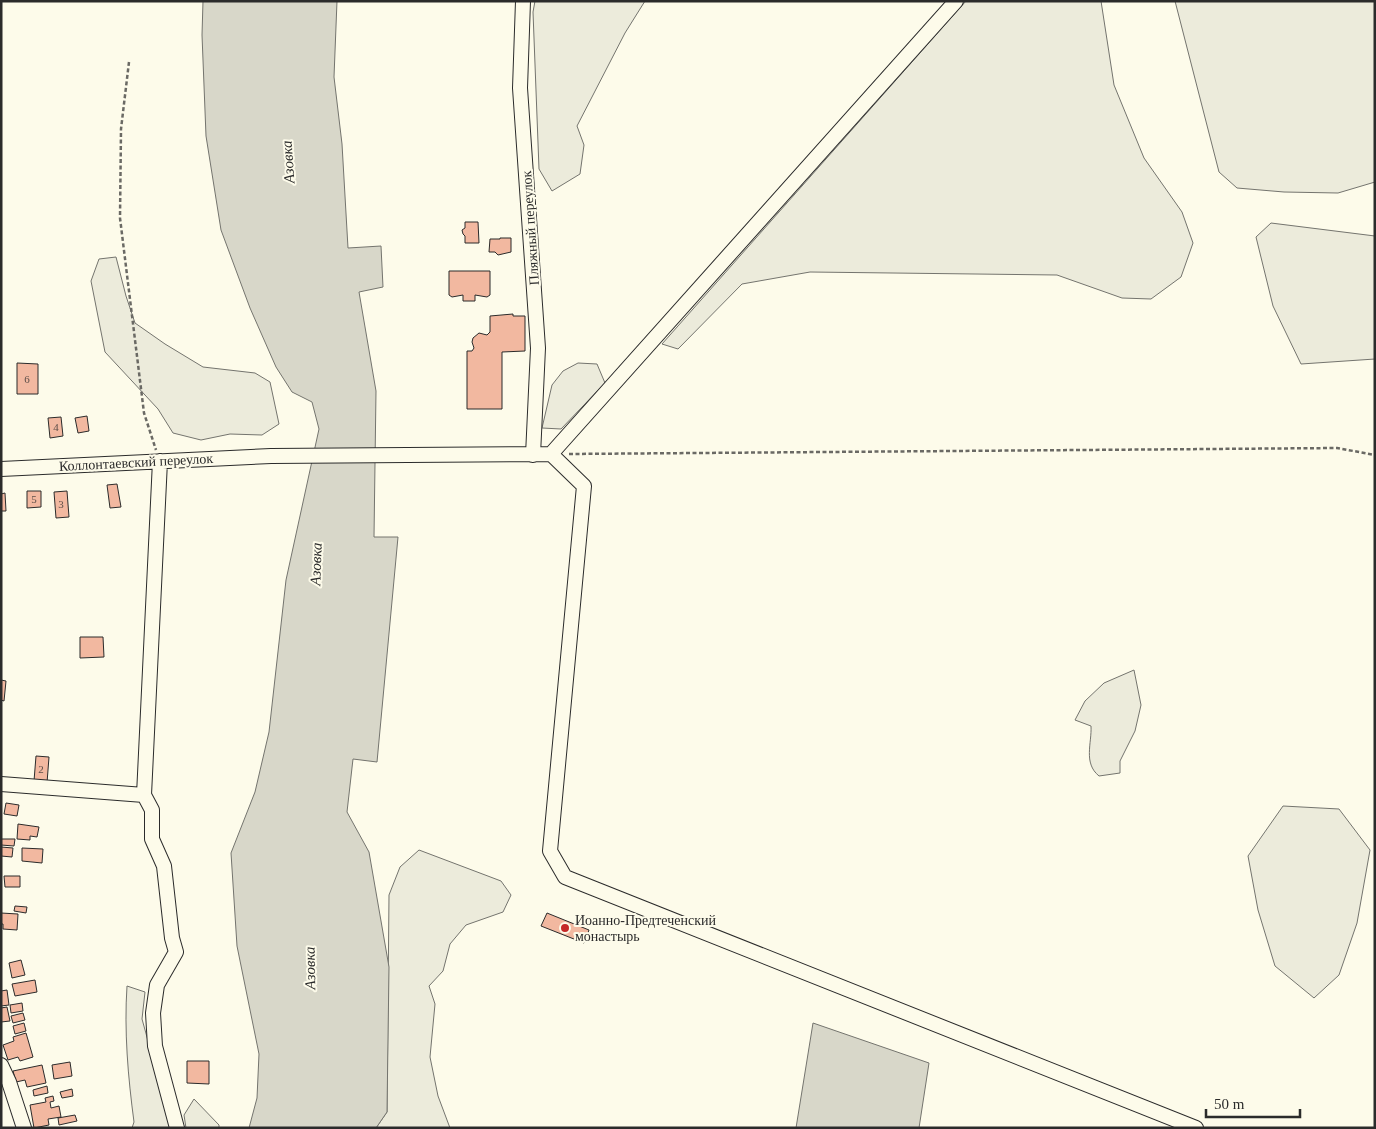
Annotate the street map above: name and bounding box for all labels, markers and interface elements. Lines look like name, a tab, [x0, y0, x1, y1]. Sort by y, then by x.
water label: Азовка	[279, 140, 298, 185]
street label: Пляжный переулок	[519, 170, 542, 286]
house number: 6	[24, 373, 30, 385]
house number: 4	[53, 421, 59, 433]
street label: Коллонтаевский переулок	[59, 451, 214, 474]
house number: 5	[31, 493, 37, 505]
house number: 3	[58, 498, 64, 510]
water label: Азовка	[307, 542, 325, 587]
house number: 2	[38, 763, 44, 775]
place label: Иоанно-Предтеченский монастырь	[575, 913, 716, 944]
marker: Иоанно-Предтеченский монастырь	[559, 922, 571, 934]
water label: Азовка	[302, 946, 318, 991]
scale bar	[1206, 1086, 1300, 1118]
text: 50 m	[1214, 1096, 1245, 1112]

